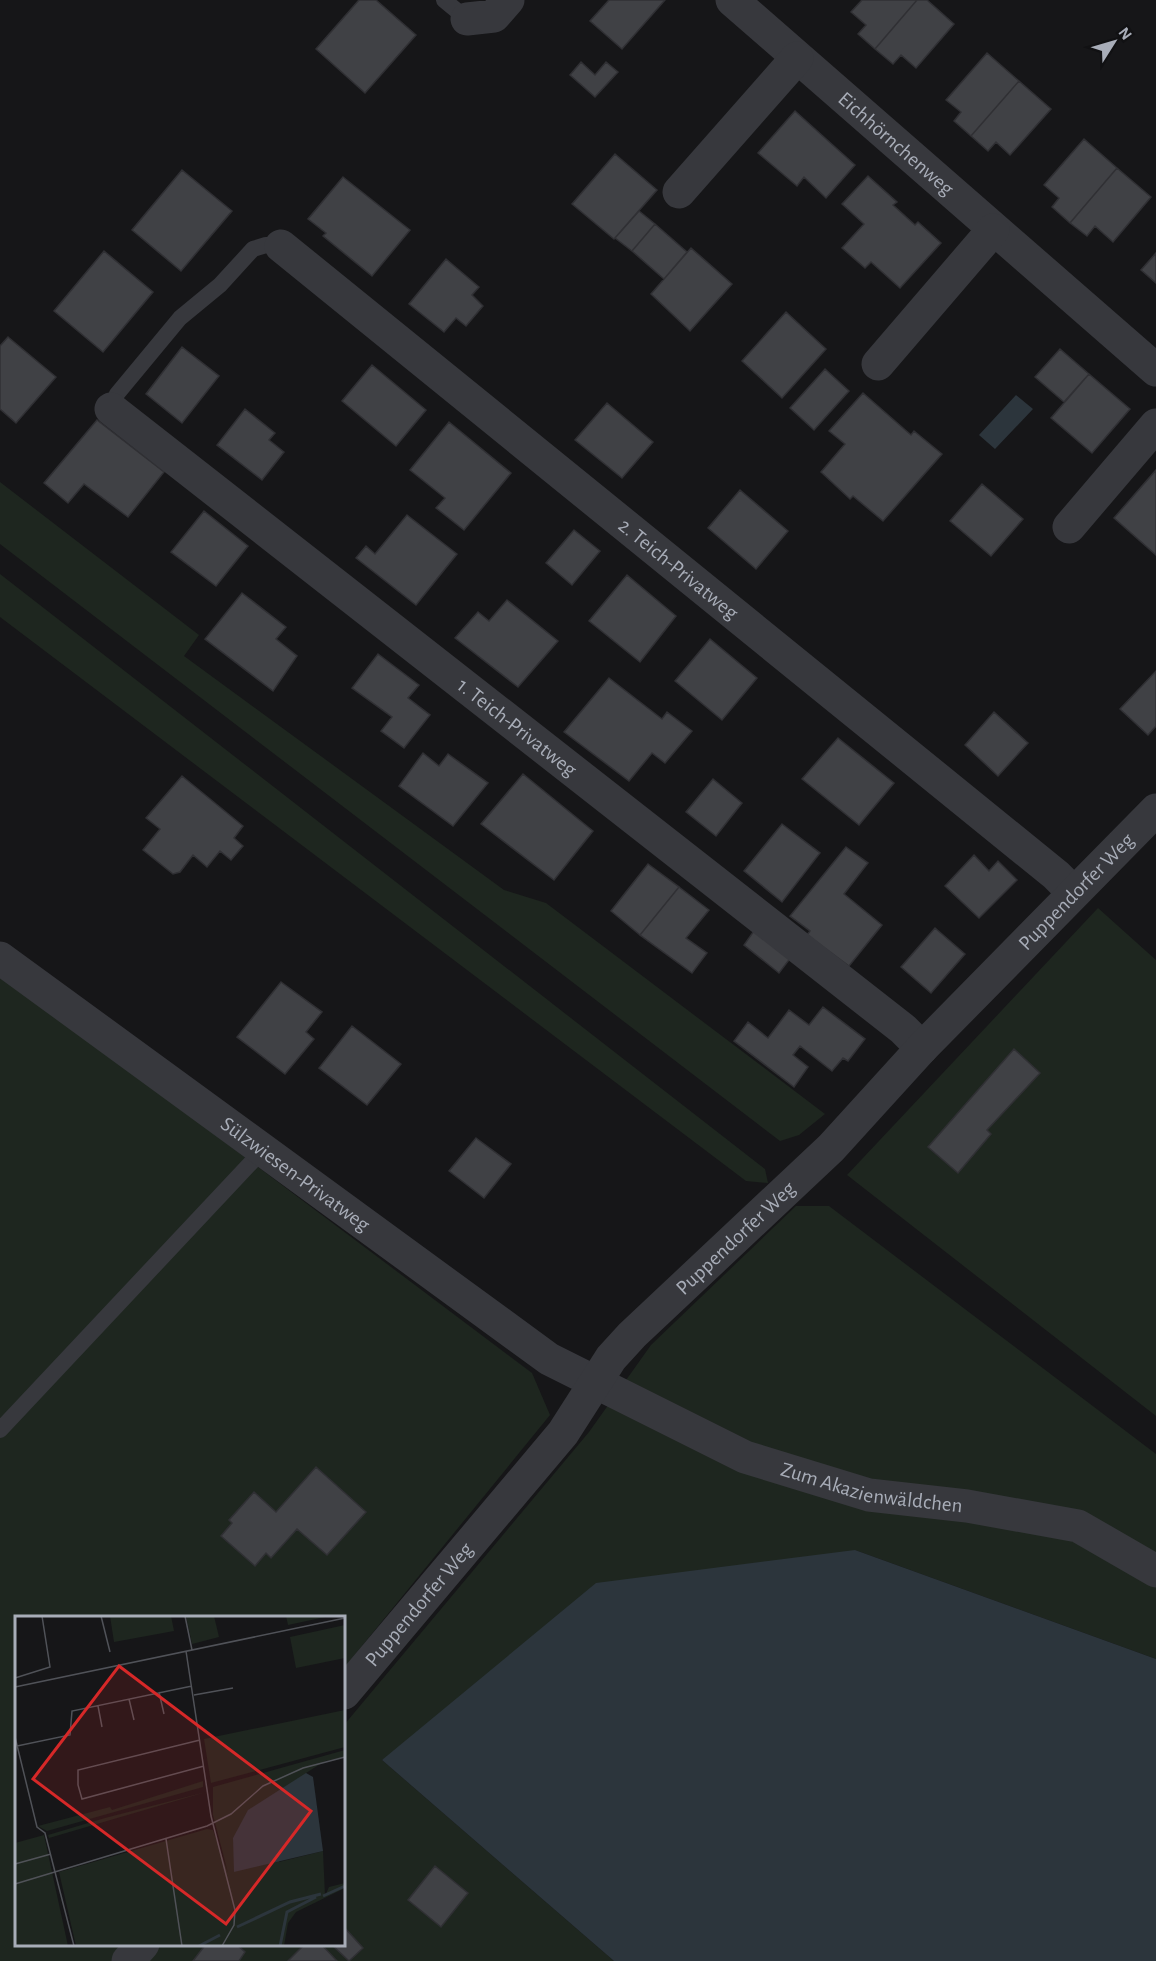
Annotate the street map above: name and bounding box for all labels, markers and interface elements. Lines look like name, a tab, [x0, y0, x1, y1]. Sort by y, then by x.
north arrow	[1084, 12, 1144, 72]
text: N	[1115, 24, 1135, 43]
street label: Eichhörnchenweg	[834, 88, 958, 200]
street label: 2. Teich-Privatweg	[614, 514, 743, 624]
street label: 1. Teich-Privatweg	[453, 674, 581, 781]
street label: Puppendorfer Weg	[1015, 829, 1139, 954]
street label: Sülzwiesen-Privatweg	[217, 1113, 374, 1236]
street label: Puppendorfer Weg	[672, 1177, 800, 1299]
street label: Zum Akazienwäldchen	[778, 1459, 964, 1516]
street label: Puppendorfer Weg	[361, 1538, 477, 1670]
inset map	[15, 1616, 345, 1946]

